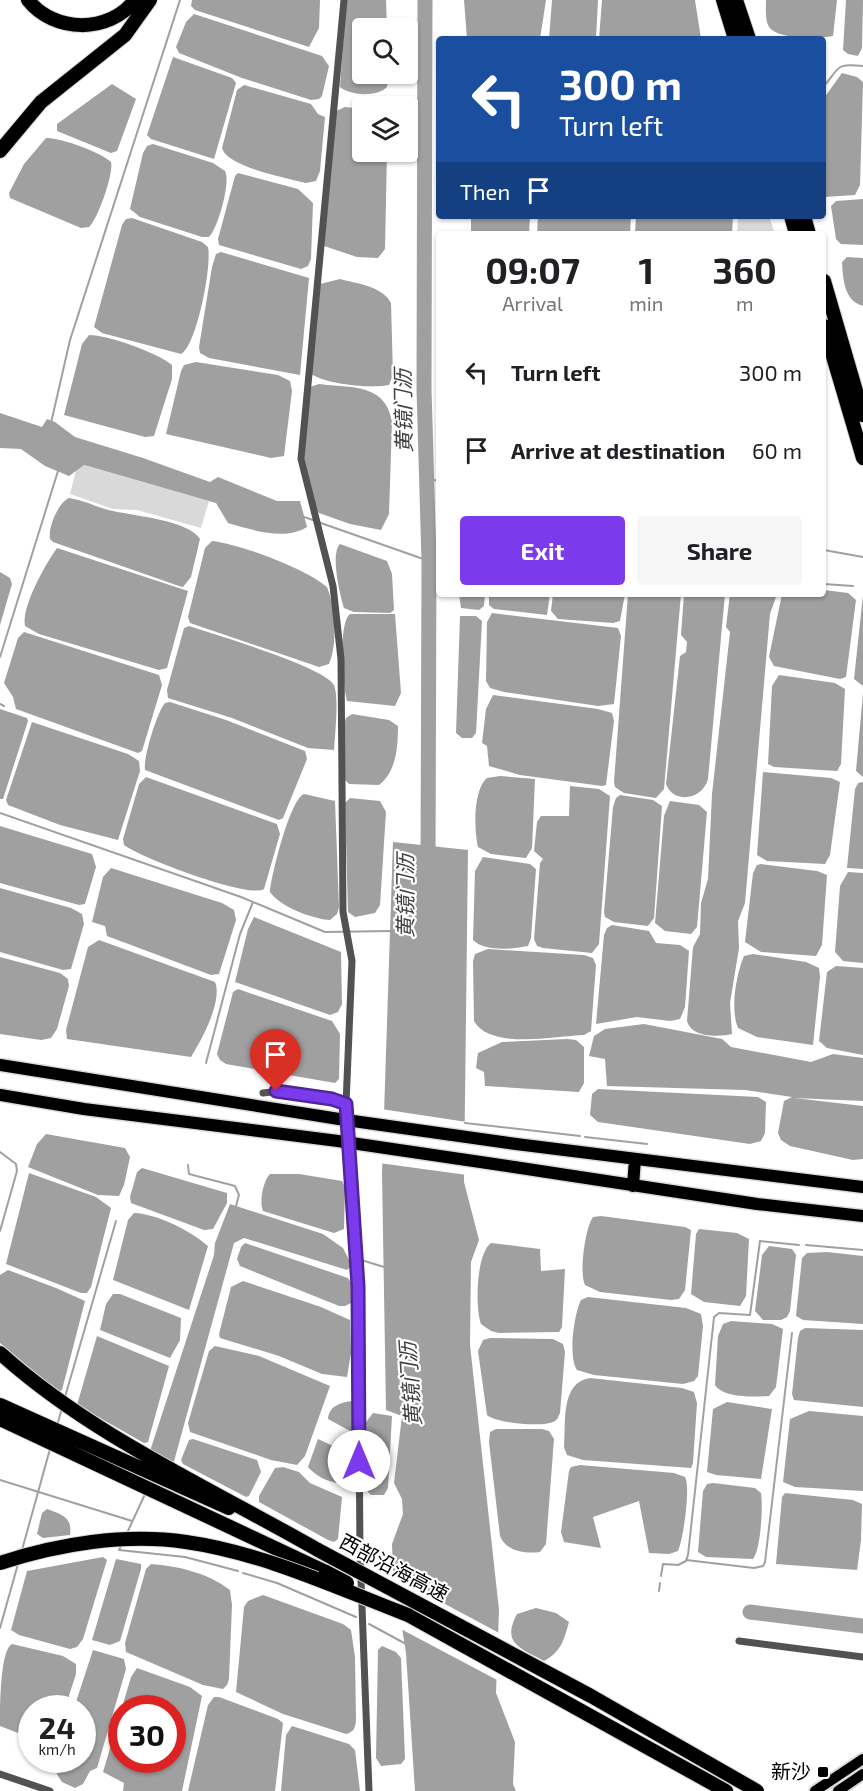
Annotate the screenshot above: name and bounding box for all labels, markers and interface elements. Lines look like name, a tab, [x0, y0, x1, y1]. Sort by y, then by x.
map controls	[352, 18, 418, 162]
button: search	[352, 18, 418, 84]
text: 300 m	[559, 58, 682, 108]
icon: left	[460, 60, 538, 138]
button: layers	[352, 96, 418, 162]
text: Turn left	[559, 109, 663, 141]
icon: arrive	[522, 174, 555, 207]
text: Then	[460, 178, 510, 204]
text: 09:07	[485, 248, 580, 291]
text: 1	[638, 248, 654, 291]
text: 360	[712, 248, 777, 291]
text: Arrival	[502, 291, 563, 315]
text: min	[629, 291, 663, 315]
text: m	[736, 291, 753, 315]
icon: left	[460, 356, 493, 389]
text: Turn left	[511, 359, 600, 385]
text: 300 m	[739, 359, 802, 385]
water label: 黄镜门沥	[389, 365, 416, 453]
icon: arrive	[460, 434, 493, 467]
text: Arrive at destination	[511, 437, 725, 463]
text: 60 m	[752, 437, 802, 463]
button: Exit	[460, 516, 625, 585]
button: Share	[637, 516, 802, 585]
water label: 黄镜门沥	[392, 850, 417, 938]
pin	[250, 1029, 301, 1091]
icon: arrive	[259, 1038, 292, 1071]
water label: 黄镜门沥	[394, 1337, 425, 1427]
position arrow	[327, 1429, 391, 1493]
street label: 西部沿海高速	[336, 1528, 453, 1606]
speed limit sign: 30	[108, 1695, 186, 1773]
text: 24	[39, 1709, 75, 1745]
text: km/h	[38, 1740, 76, 1758]
place label: 新沙	[771, 1759, 811, 1783]
marker: 新沙	[816, 1765, 830, 1779]

